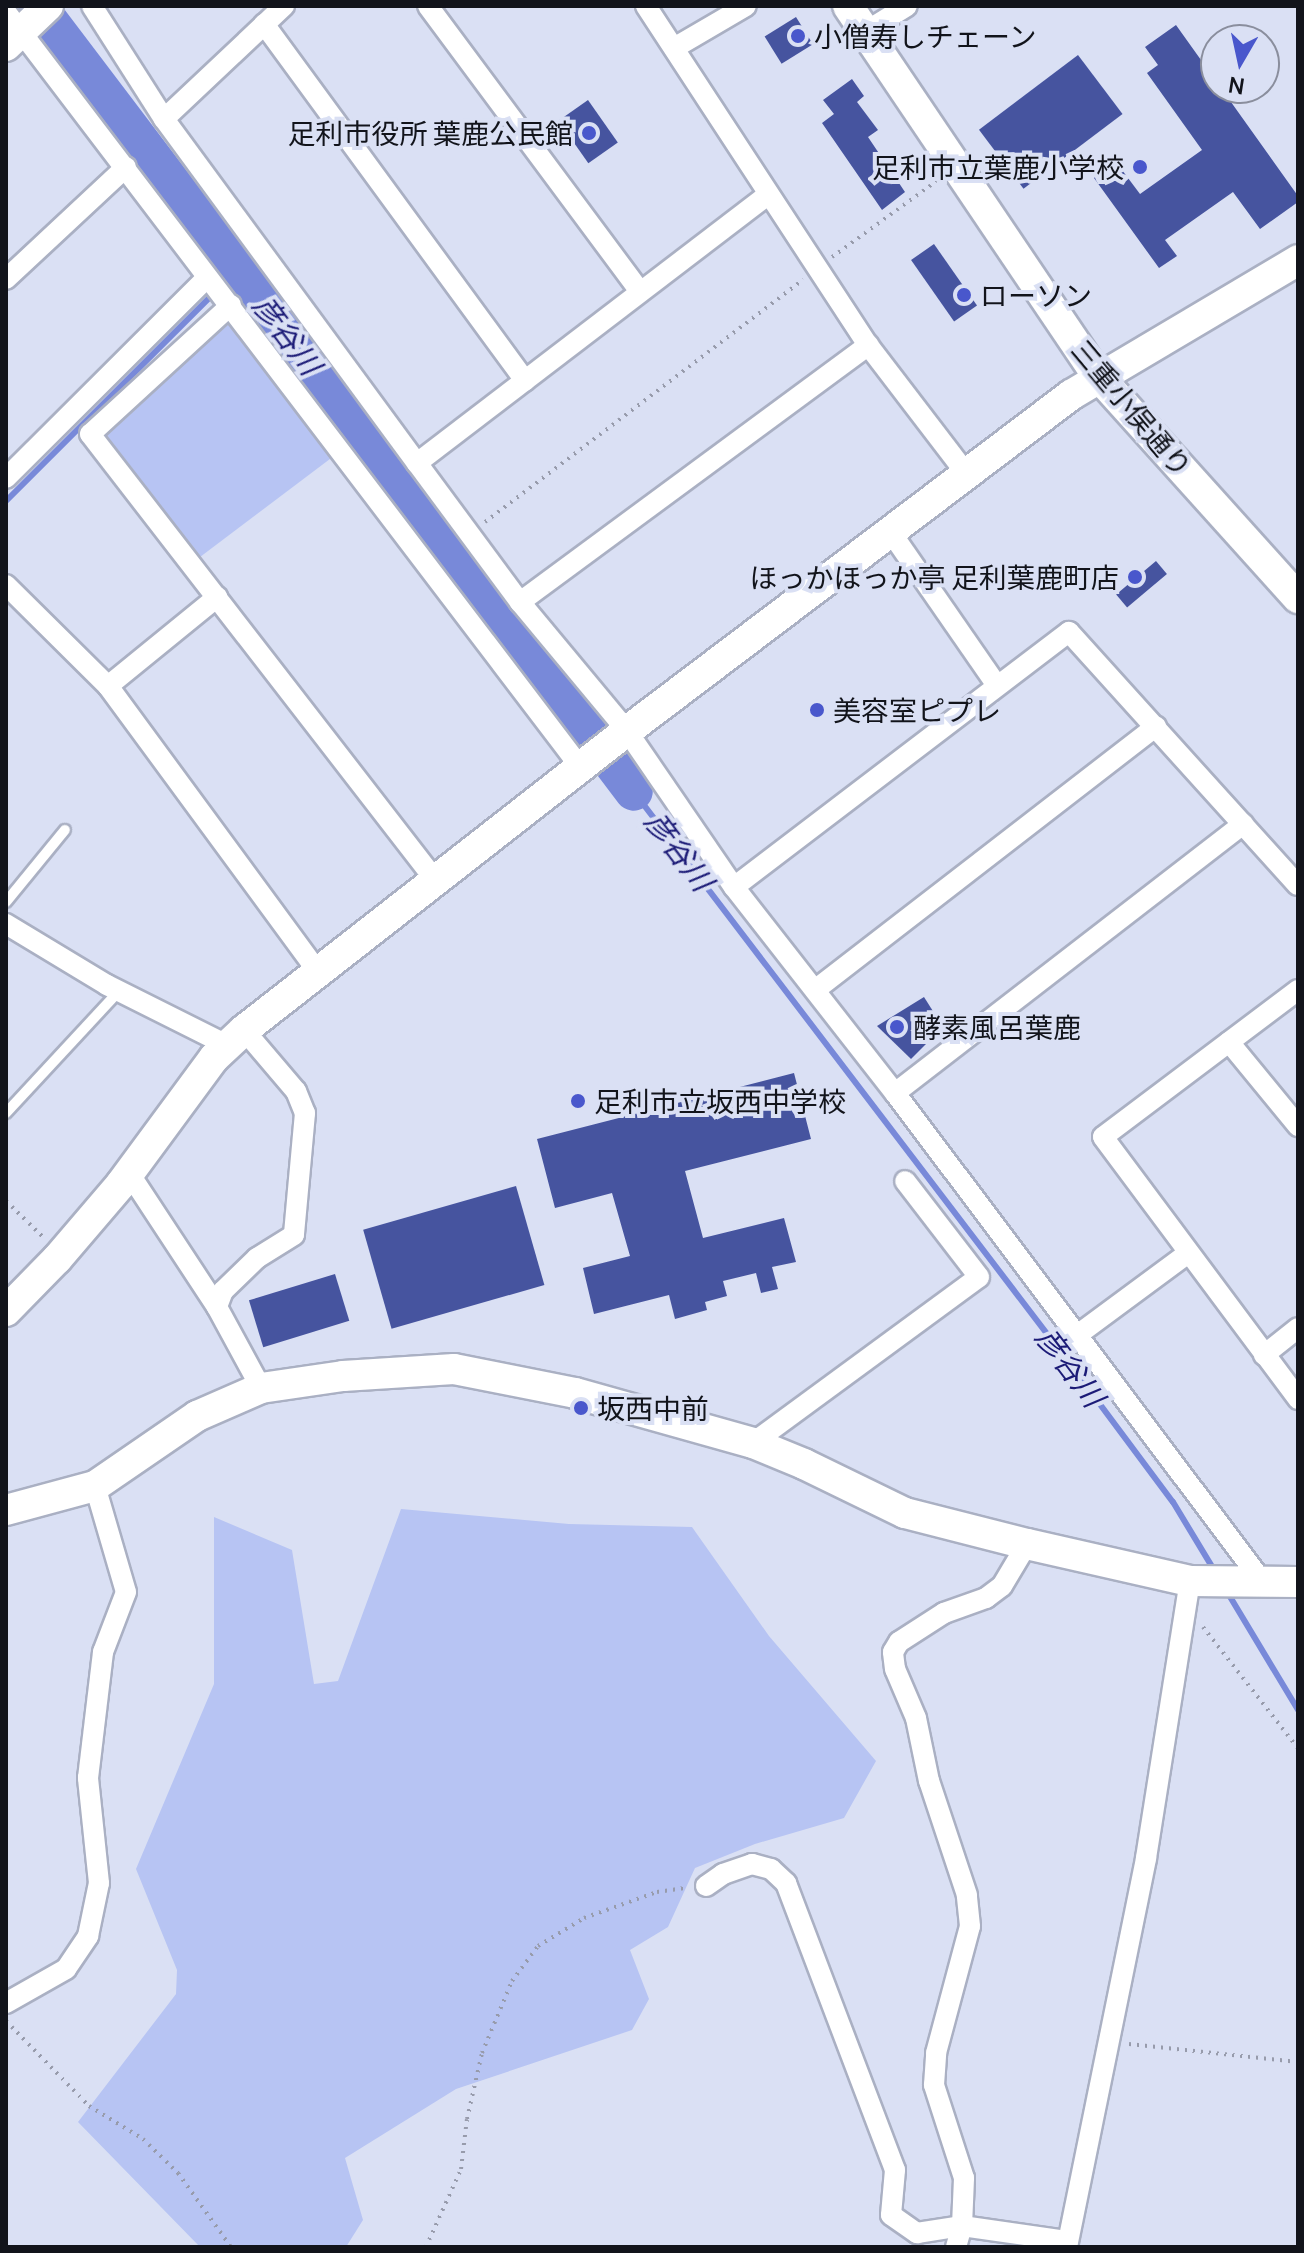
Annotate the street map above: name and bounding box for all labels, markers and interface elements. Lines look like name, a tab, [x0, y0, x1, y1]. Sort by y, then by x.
place label: 小僧寿しチェーン	[814, 19, 1038, 53]
north arrow	[1200, 24, 1280, 104]
marker: 小僧寿しチェーン	[789, 27, 807, 45]
text: N	[1226, 70, 1247, 102]
place label: 足利市役所 葉鹿公民館	[287, 116, 573, 150]
marker: 足利市役所 葉鹿公民館	[580, 124, 598, 142]
place label: 足利市立葉鹿小学校	[872, 150, 1124, 184]
marker: 足利市立葉鹿小学校	[1131, 158, 1149, 176]
place label: ローソン	[980, 278, 1092, 312]
marker: ローソン	[955, 286, 973, 304]
water label: 彦谷川	[246, 288, 328, 382]
street label: 三重小俣通り	[1065, 333, 1199, 483]
place label: ほっかほっか亭 足利葉鹿町店	[749, 560, 1119, 594]
marker: ほっかほっか亭 足利葉鹿町店	[1126, 568, 1144, 586]
place label: 美容室ピプレ	[833, 693, 1001, 727]
marker: 美容室ピプレ	[808, 701, 826, 719]
water label: 彦谷川	[638, 804, 720, 898]
place label: 酵素風呂葉鹿	[913, 1010, 1081, 1044]
marker: 酵素風呂葉鹿	[888, 1018, 906, 1036]
place label: 足利市立坂西中学校	[594, 1084, 846, 1118]
marker: 足利市立坂西中学校	[569, 1092, 587, 1110]
water label: 彦谷川	[1029, 1320, 1111, 1414]
place label: 坂西中前	[597, 1391, 709, 1425]
marker: 坂西中前	[572, 1399, 590, 1417]

